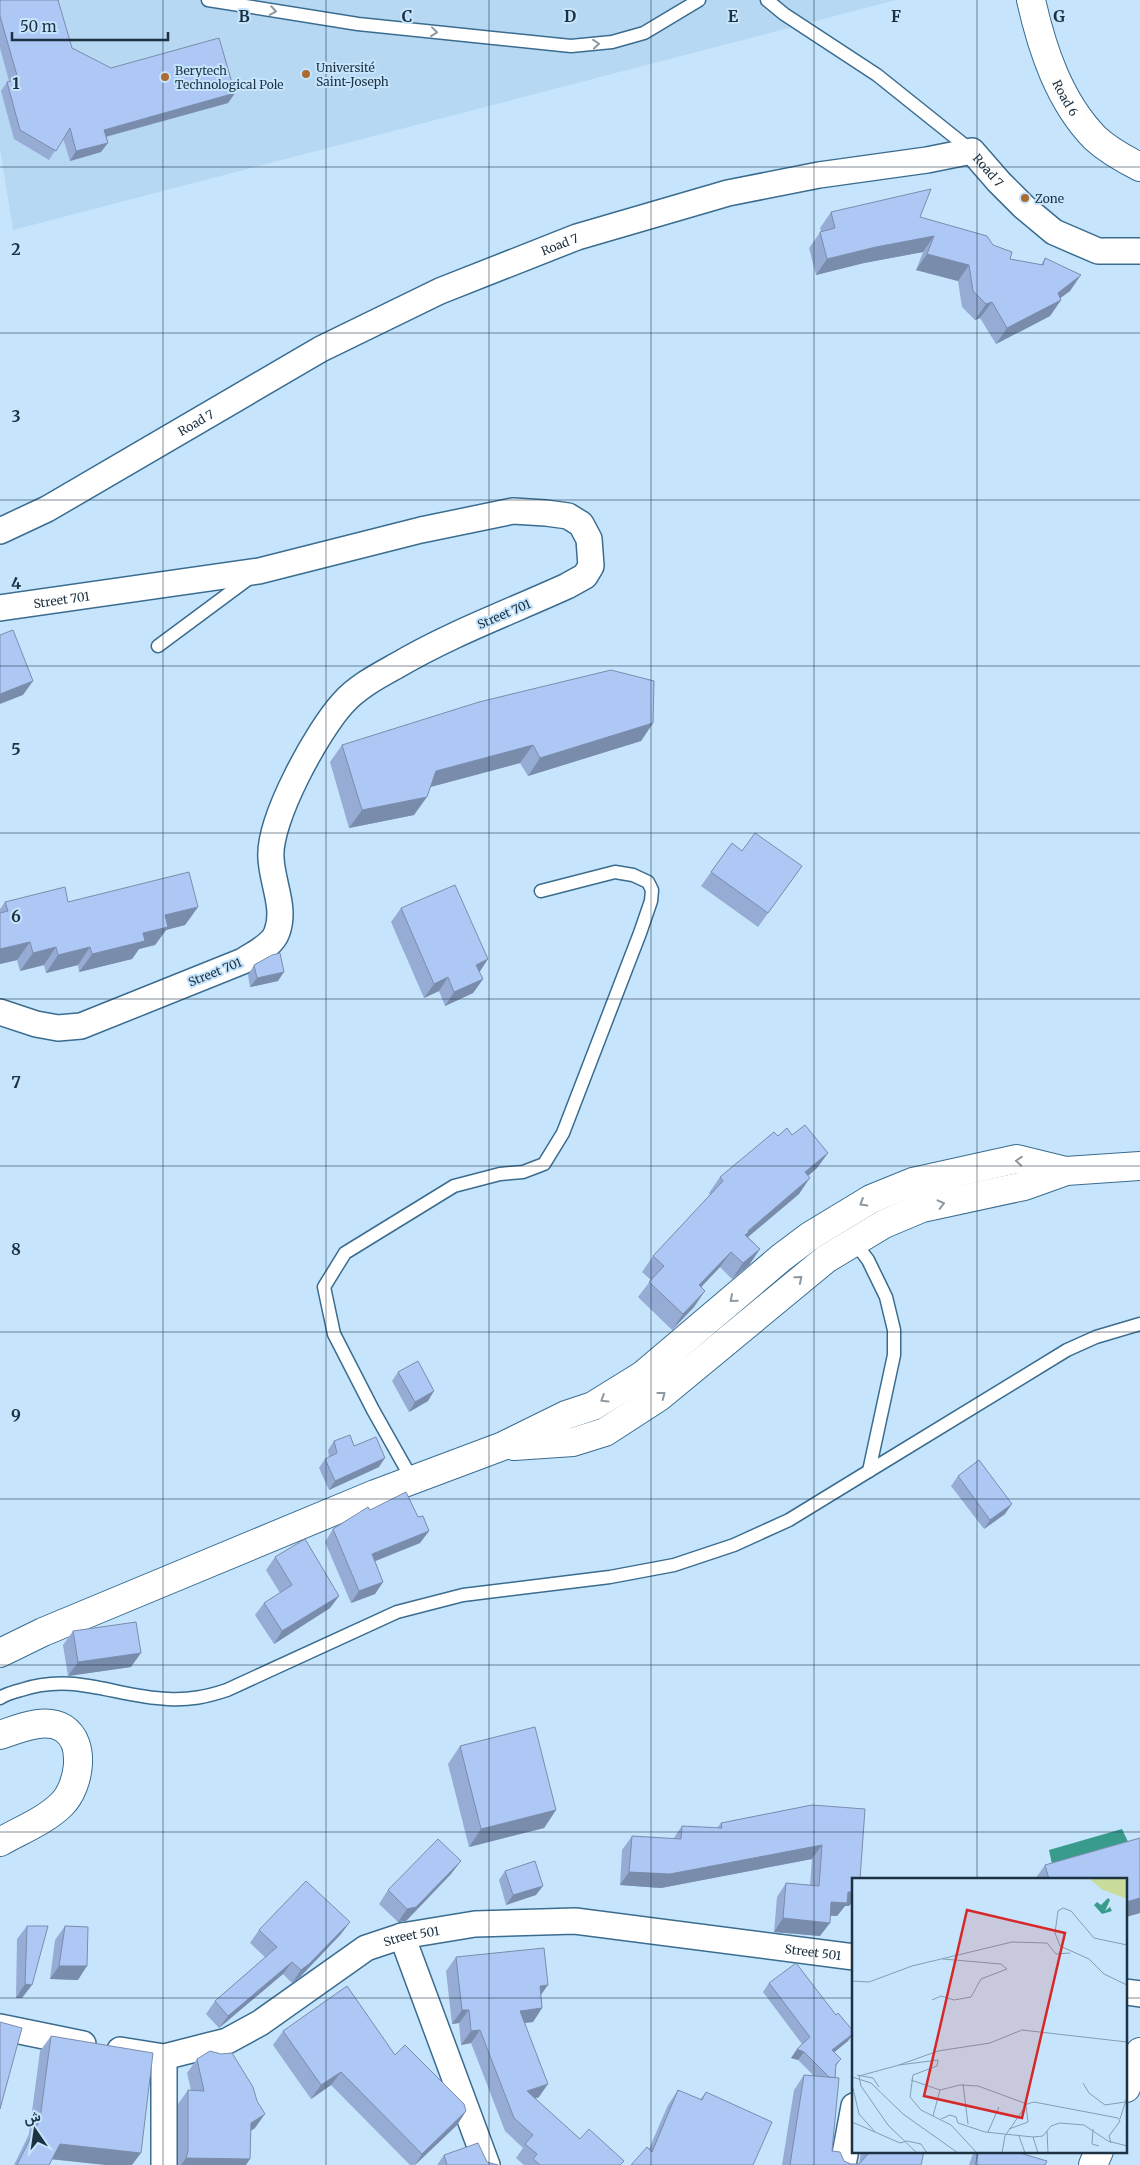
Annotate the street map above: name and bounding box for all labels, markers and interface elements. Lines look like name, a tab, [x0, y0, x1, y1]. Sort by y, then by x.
one-way arrow	[269, 5, 277, 15]
text: B	[238, 6, 250, 26]
text: C	[402, 6, 412, 26]
text: D	[564, 6, 576, 26]
text: E	[728, 6, 739, 26]
text: F	[891, 6, 901, 26]
text: G	[1053, 6, 1065, 26]
scale bar	[12, 10, 169, 42]
text: 50 m	[20, 17, 57, 36]
one-way arrow	[430, 26, 438, 37]
one-way arrow	[592, 38, 600, 49]
place label: Université Saint-Joseph	[316, 60, 389, 89]
place label: Berytech Technological Pole	[175, 63, 284, 92]
marker: Université Saint-Joseph	[300, 68, 312, 80]
marker: Berytech Technological Pole	[159, 71, 171, 83]
text: 1	[12, 73, 20, 93]
street label: Road 6	[1050, 77, 1082, 119]
street label: Road 7	[970, 150, 1007, 190]
place label: Zone	[1035, 191, 1064, 206]
marker: Zone	[1019, 192, 1031, 204]
street label: Road 7	[539, 230, 580, 258]
text: 2	[11, 239, 21, 259]
text: 3	[11, 406, 21, 426]
street label: Road 7	[175, 406, 216, 438]
text: 4	[11, 573, 21, 593]
street label: Street 701	[32, 588, 91, 611]
street label: Street 701	[475, 596, 533, 632]
text: 5	[11, 739, 21, 759]
text: 6	[11, 906, 21, 926]
street label: Street 701	[186, 954, 244, 990]
text: 7	[11, 1072, 21, 1092]
one-way arrow	[1014, 1156, 1022, 1167]
one-way arrow	[860, 1197, 869, 1207]
one-way arrow	[937, 1199, 945, 1209]
text: 8	[11, 1239, 21, 1259]
one-way arrow	[794, 1276, 803, 1285]
one-way arrow	[729, 1294, 738, 1303]
one-way arrow	[601, 1392, 610, 1402]
one-way arrow	[656, 1392, 666, 1401]
text: 9	[11, 1405, 21, 1425]
inset map	[852, 1878, 1128, 2152]
street label: Street 501	[381, 1922, 441, 1949]
street label: Street 501	[784, 1941, 843, 1963]
north arrow	[10, 2105, 60, 2155]
text: ش	[22, 2107, 42, 2128]

